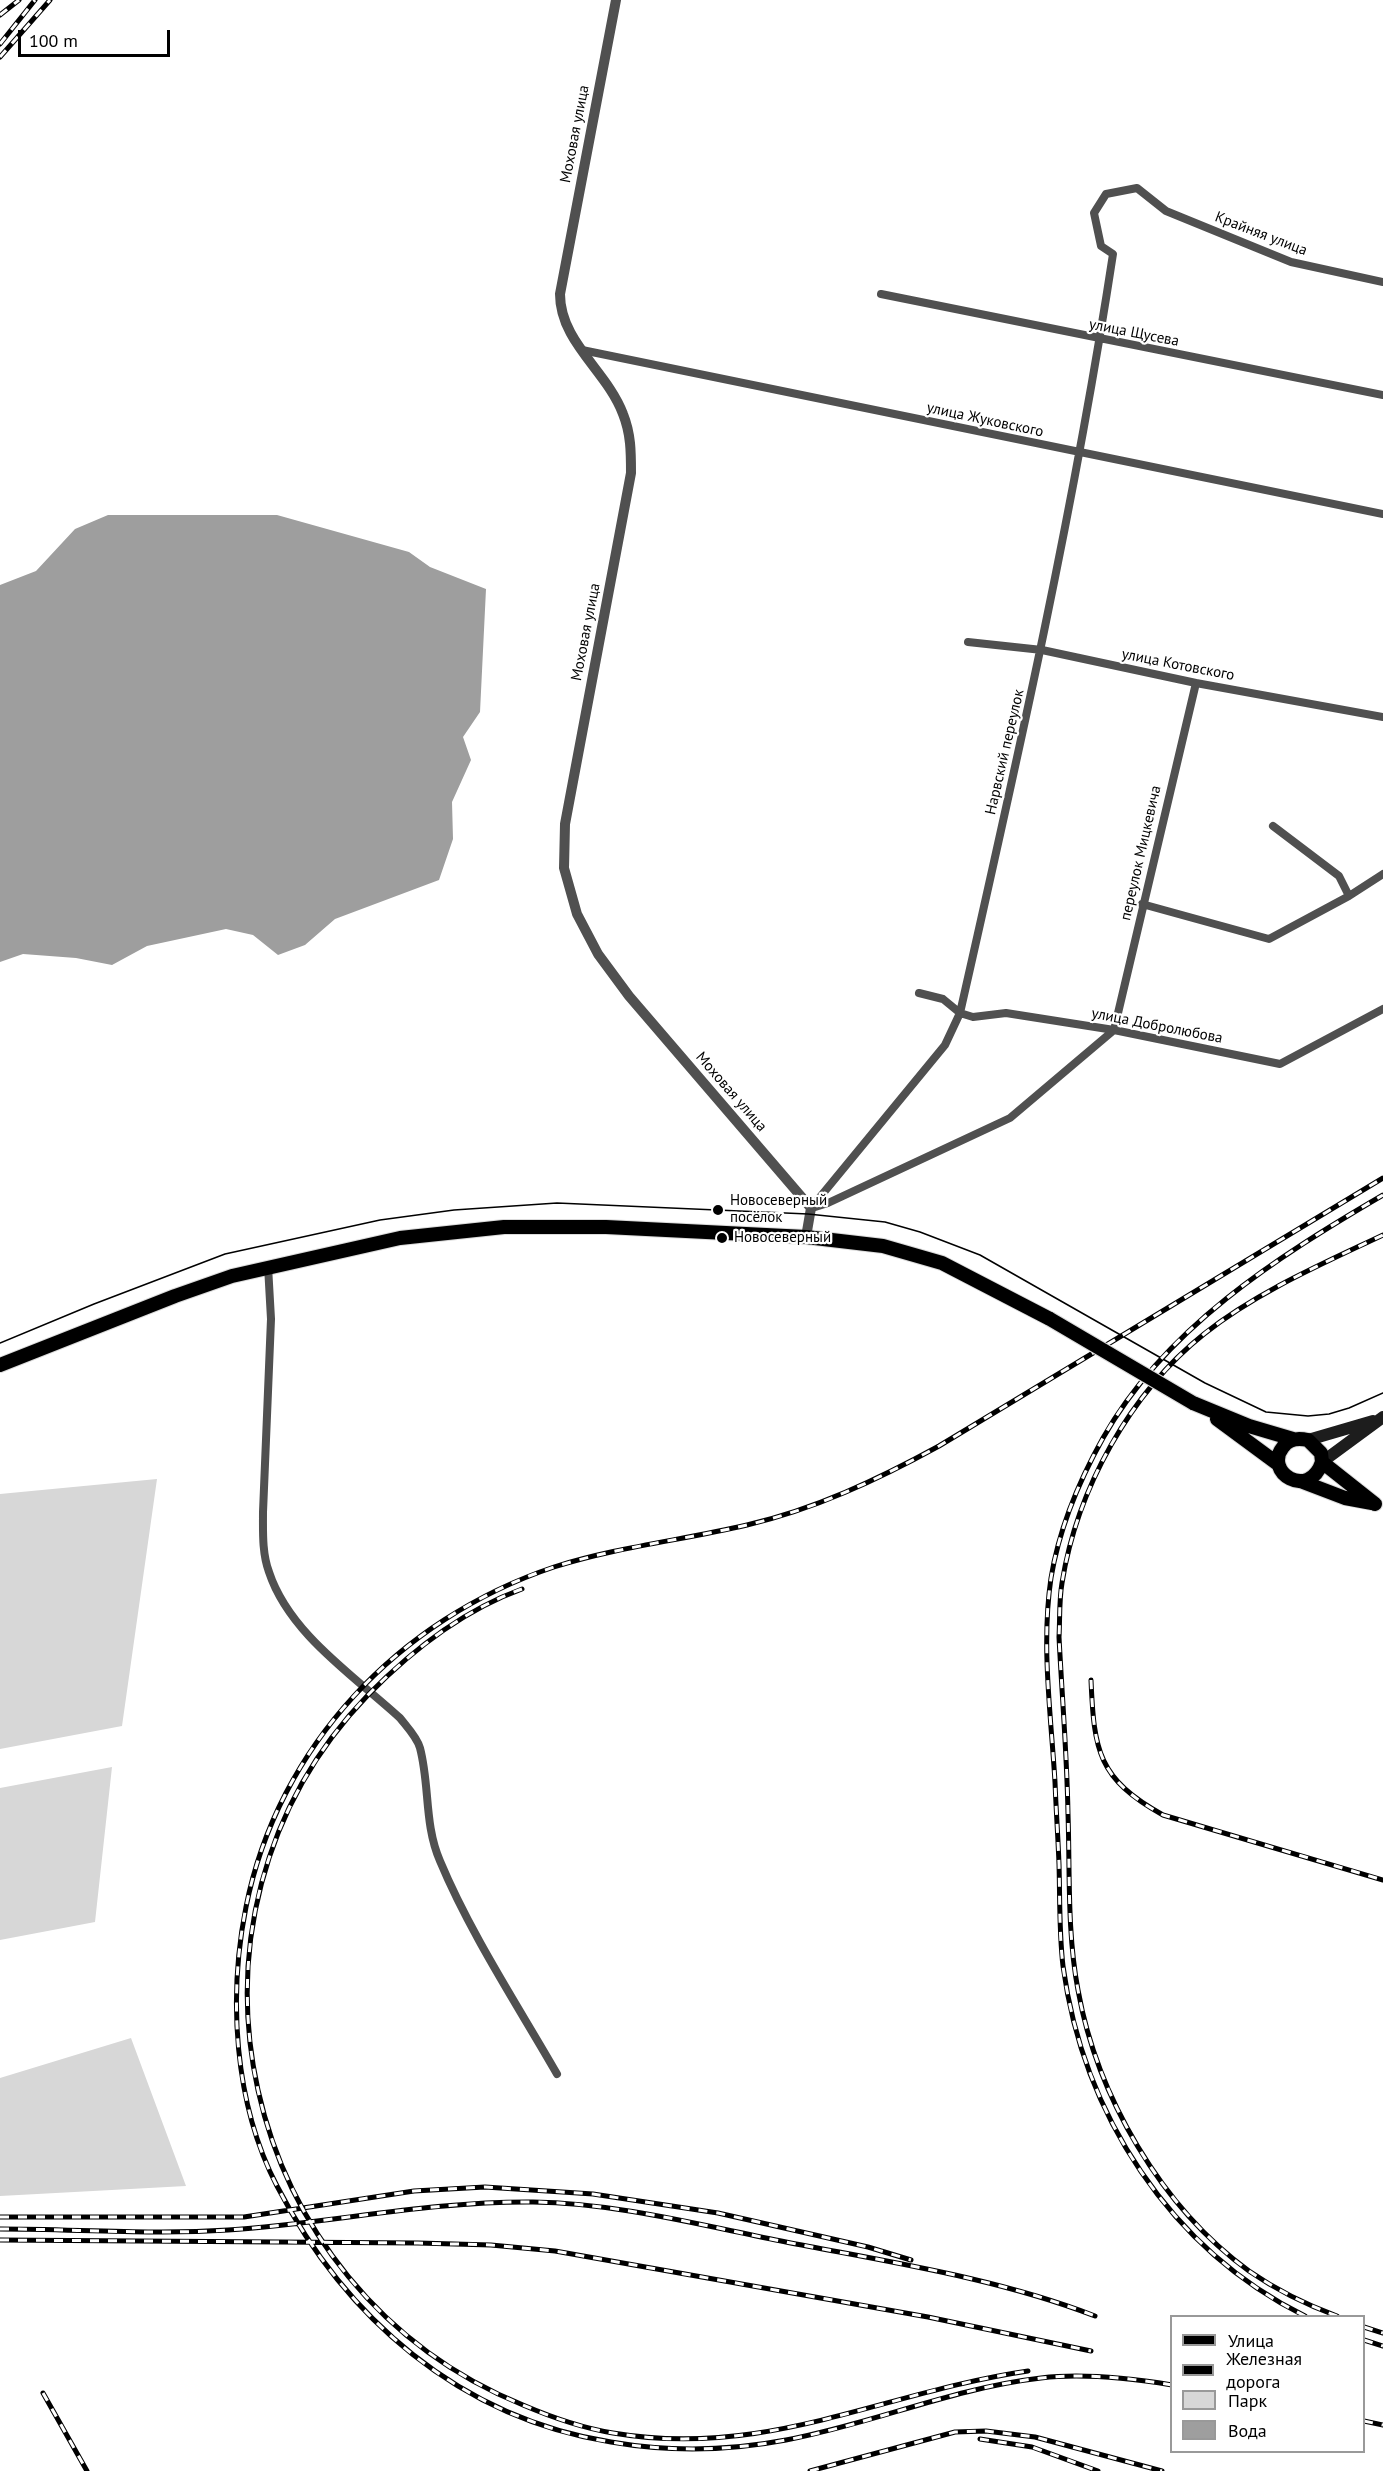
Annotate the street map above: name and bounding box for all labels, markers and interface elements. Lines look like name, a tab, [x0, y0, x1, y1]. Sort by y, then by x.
scale bar	[21, 18, 172, 56]
text: 100 m	[29, 29, 78, 52]
street label: Моховая улица	[557, 84, 593, 184]
street label: Крайняя улица	[1212, 208, 1310, 260]
street label: улица Щусева	[1087, 315, 1181, 351]
street label: улица Жуковского	[925, 399, 1045, 441]
street label: Моховая улица	[568, 582, 604, 682]
street label: улица Котовского	[1120, 645, 1236, 685]
street label: Нарвский переулок	[982, 688, 1028, 816]
street label: переулок Мицкевича	[1117, 784, 1165, 922]
street label: улица Добролюбова	[1090, 1004, 1224, 1048]
street label: Моховая улица	[692, 1049, 770, 1135]
place label: Новосеверный посёлок	[730, 1192, 827, 1227]
marker: Новосеверный посёлок	[711, 1203, 725, 1217]
place label: Новосеверный	[734, 1229, 831, 1247]
marker: Новосеверный	[715, 1231, 729, 1245]
legend	[1170, 2315, 1365, 2453]
text: Улица	[1228, 2329, 1274, 2352]
text: Железная дорога	[1226, 2347, 1302, 2393]
text: Парк	[1228, 2389, 1267, 2412]
text: Вода	[1228, 2419, 1267, 2442]

